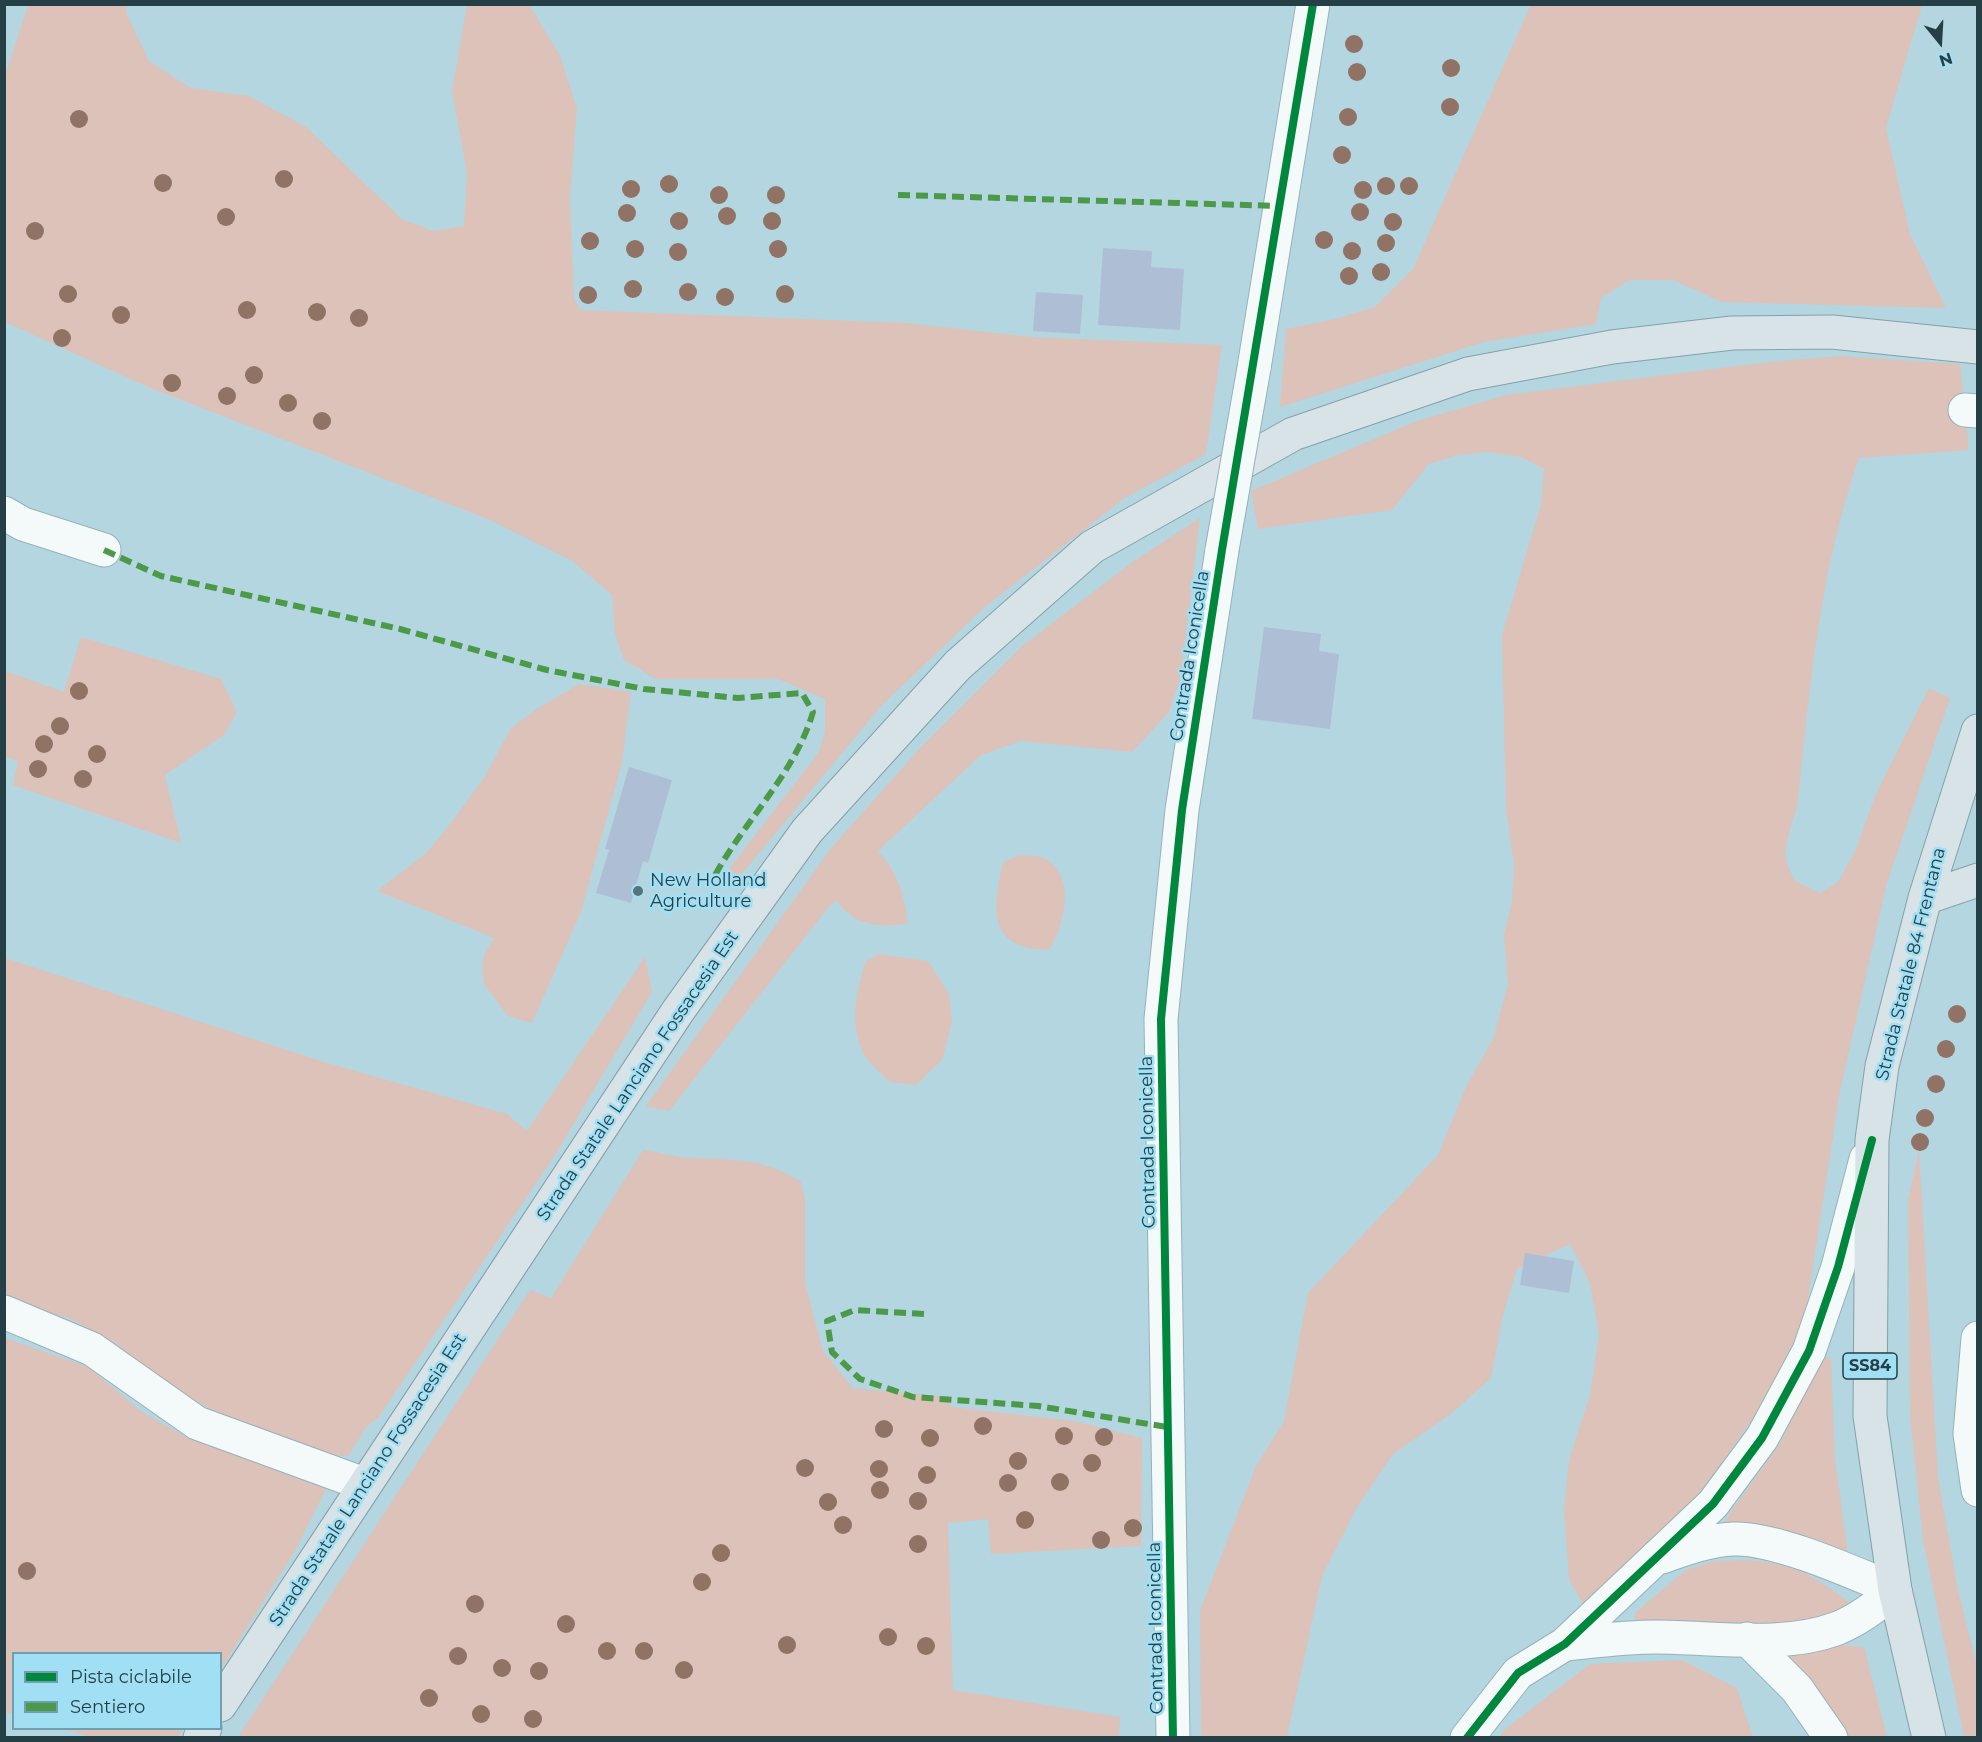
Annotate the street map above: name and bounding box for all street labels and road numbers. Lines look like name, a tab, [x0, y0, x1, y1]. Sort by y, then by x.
street label: Contrada Iconicella	[1166, 569, 1214, 743]
street label: Strada Statale 84 Frentana	[1872, 845, 1950, 1083]
street label: Strada Statale Lanciano Fossacesia Est	[533, 927, 743, 1225]
street label: Contrada Iconicella	[1136, 1056, 1160, 1228]
street label: Strada Statale Lanciano Fossacesia Est	[265, 1329, 471, 1631]
road number: SS84	[1843, 1353, 1897, 1379]
street label: Contrada Iconicella	[1144, 1542, 1168, 1714]

